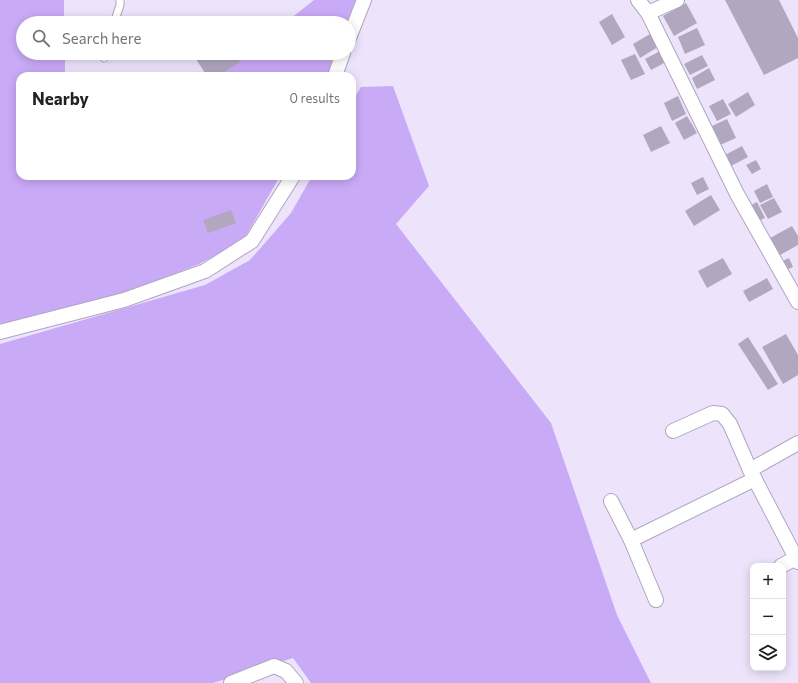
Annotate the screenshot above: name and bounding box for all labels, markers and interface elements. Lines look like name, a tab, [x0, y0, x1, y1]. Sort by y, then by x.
search box	[16, 16, 356, 60]
icon: search	[30, 27, 52, 49]
text: Search here	[62, 29, 141, 47]
text: Nearby	[32, 88, 89, 109]
text: 0 results	[289, 90, 340, 106]
map controls	[750, 563, 786, 671]
button: +	[750, 563, 786, 599]
button: −	[750, 599, 786, 635]
button: layers	[750, 635, 786, 671]

